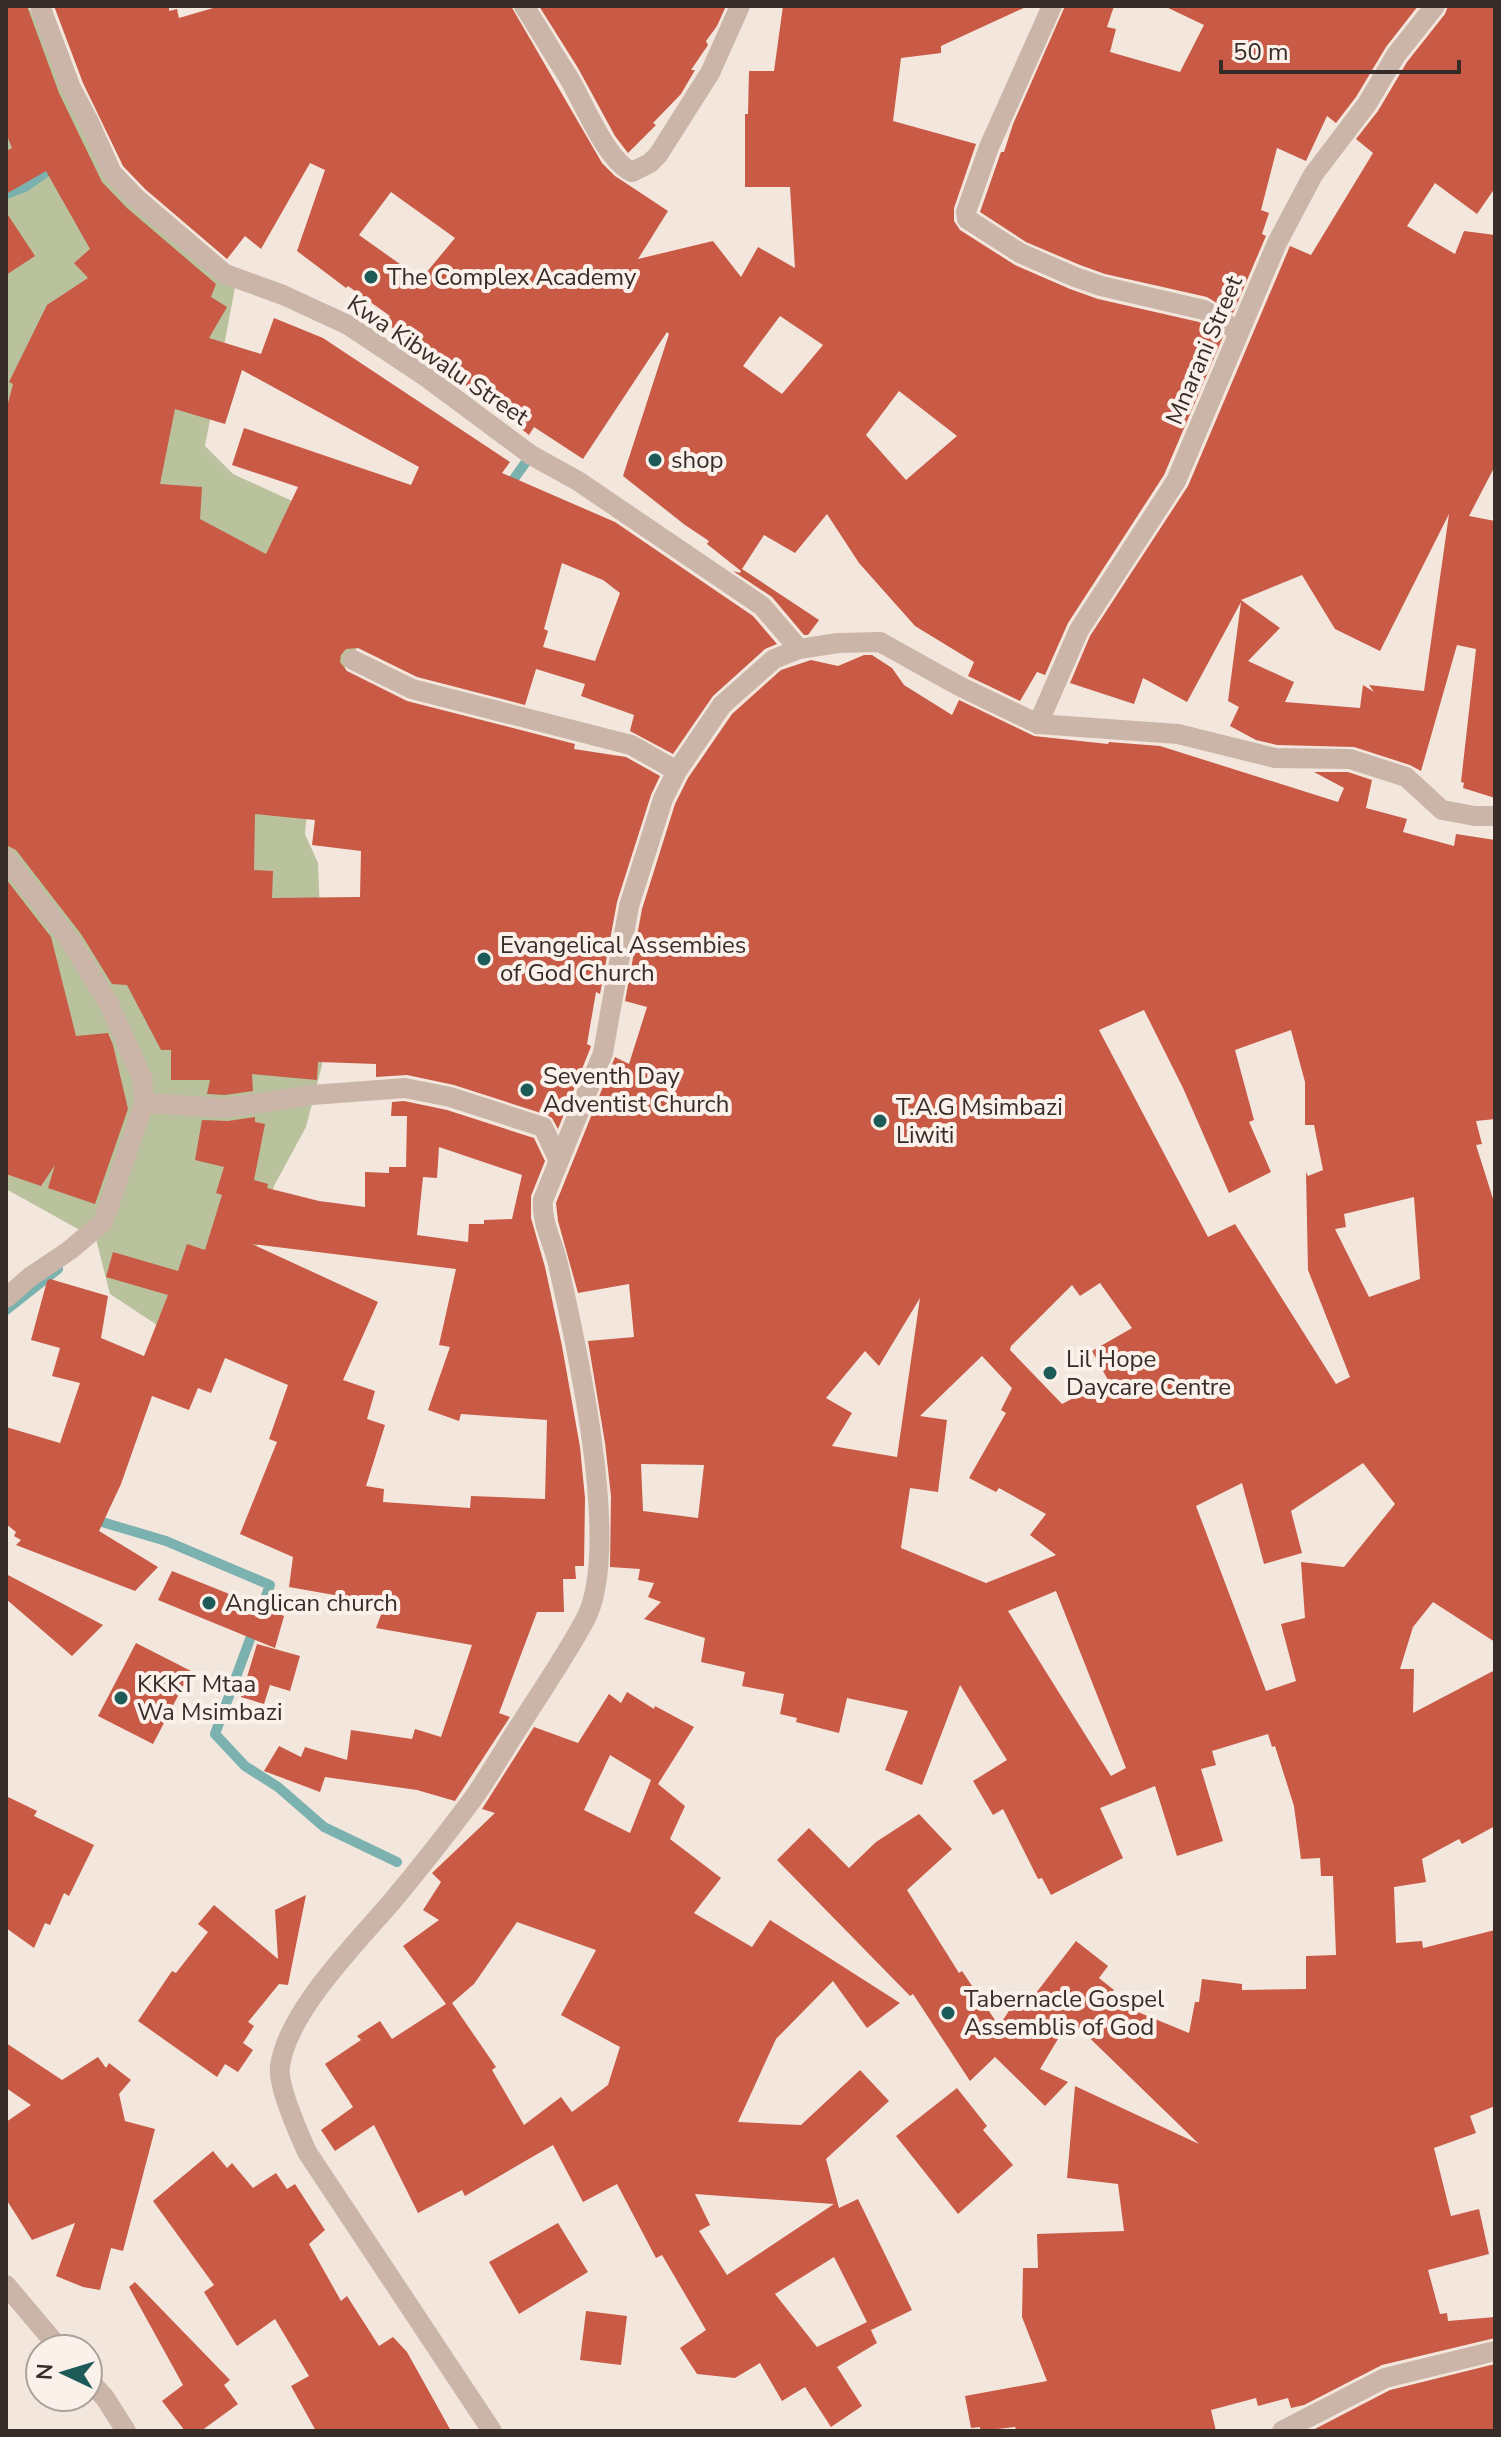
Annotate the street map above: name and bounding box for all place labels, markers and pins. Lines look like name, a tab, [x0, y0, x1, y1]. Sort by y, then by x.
place label: The Complex Academy	[387, 261, 637, 293]
marker: The Complex Academy	[362, 268, 380, 286]
place label: shop	[671, 444, 724, 476]
marker: shop	[646, 451, 664, 469]
place label: Evangelical Assembies of God Church	[500, 929, 746, 989]
marker: Evangelical Assembies of God Church	[475, 950, 493, 968]
place label: Seventh Day Adventist Church	[543, 1060, 729, 1120]
marker: Seventh Day Adventist Church	[518, 1081, 536, 1099]
place label: T.A.G Msimbazi Liwiti	[896, 1091, 1063, 1151]
marker: T.A.G Msimbazi Liwiti	[871, 1112, 889, 1130]
place label: Lil Hope Daycare Centre	[1066, 1343, 1231, 1403]
marker: Lil Hope Daycare Centre	[1041, 1364, 1059, 1382]
place label: Anglican church	[225, 1587, 398, 1619]
marker: Anglican church	[200, 1594, 218, 1612]
place label: KKKT Mtaa Wa Msimbazi	[137, 1668, 283, 1728]
marker: KKKT Mtaa Wa Msimbazi	[112, 1689, 130, 1707]
place label: Tabernacle Gospel Assemblis of God	[964, 1983, 1164, 2043]
marker: Tabernacle Gospel Assemblis of God	[939, 2004, 957, 2022]

